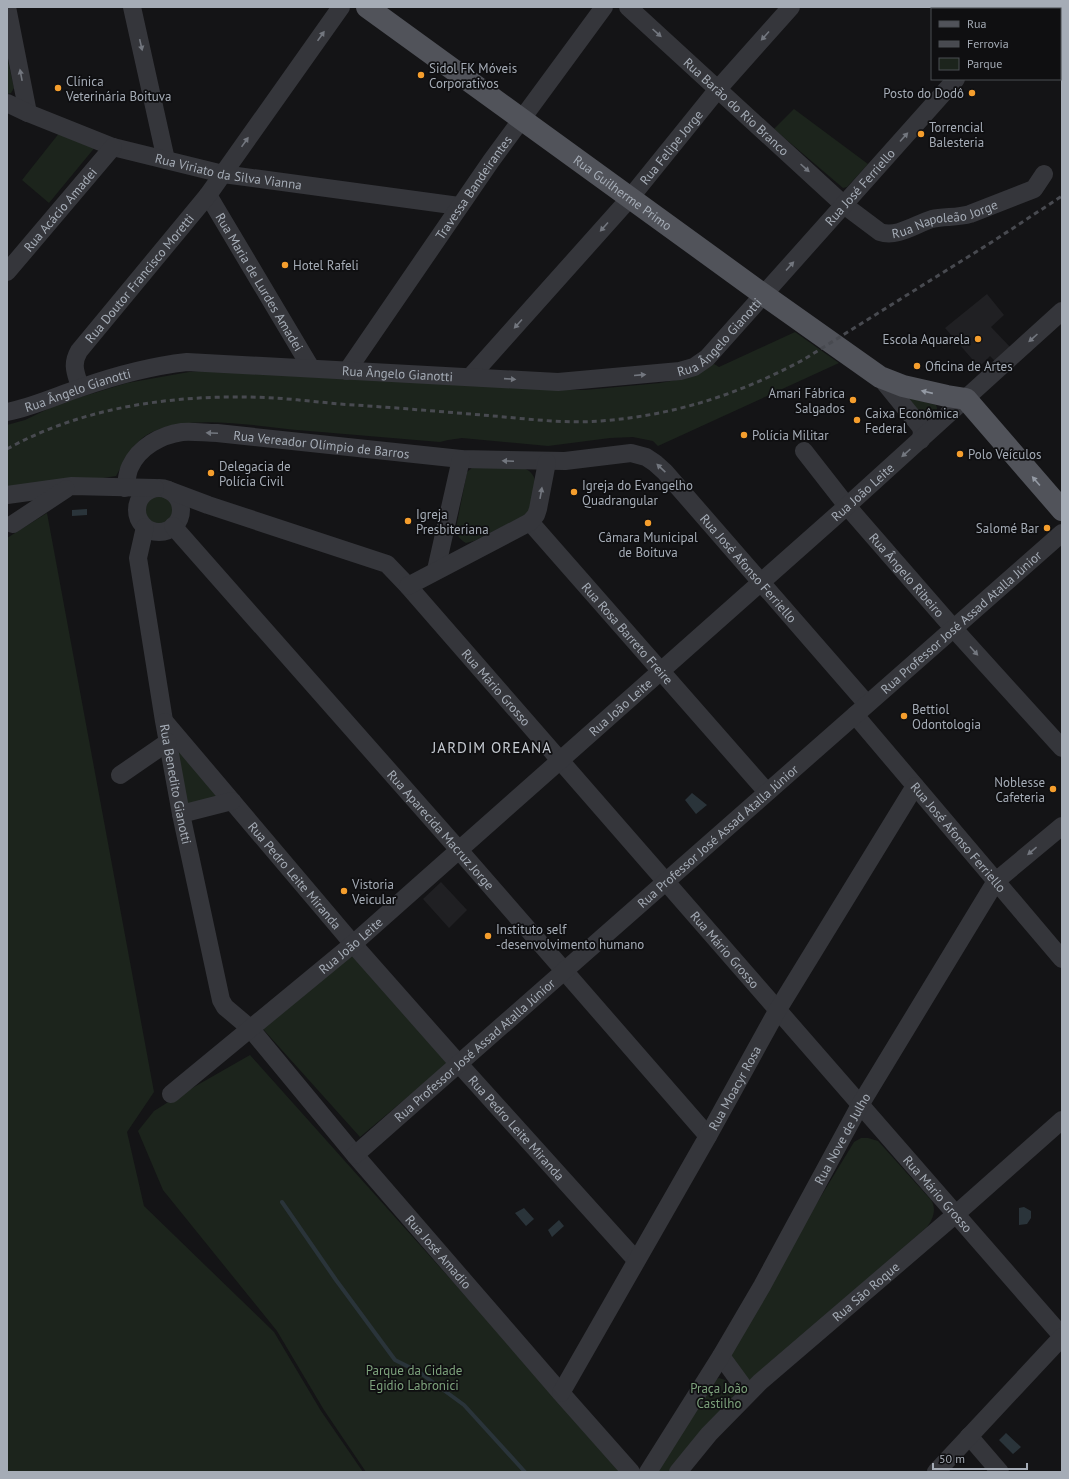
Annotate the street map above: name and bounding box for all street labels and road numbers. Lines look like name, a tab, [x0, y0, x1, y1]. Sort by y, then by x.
street label: Rua Barão do Rio Branco	[680, 54, 793, 159]
street label: Rua Felipe Jorge	[636, 106, 706, 188]
street label: Travessa Bandeirantes	[431, 132, 516, 243]
street label: Rua José Ferriello	[821, 145, 899, 229]
street label: Rua Viriato da Silva Vianna	[153, 149, 303, 193]
street label: Rua Guilherme Primo	[570, 151, 676, 234]
street label: Rua Acácio Amadei	[20, 164, 100, 255]
street label: Rua Napoleão Jorge	[890, 196, 1000, 242]
street label: Rua Doutor Francisco Moretti	[81, 210, 198, 346]
street label: Rua Maria de Lurdes Amadei	[212, 210, 307, 354]
street label: Rua Ângelo Gianotti	[675, 294, 765, 380]
street label: Rua Ângelo Gianotti	[342, 362, 453, 385]
street label: Rua Ângelo Gianotti	[22, 364, 132, 416]
street label: Rua Vereador Olímpio de Barros	[233, 426, 410, 462]
street label: Rua João Leite	[827, 459, 898, 525]
street label: Rua José Afonso Ferriello	[697, 510, 801, 626]
street label: Rua Ângelo Ribeiro	[865, 529, 948, 621]
street label: Rua Professor José Assad Atalla Júnior	[877, 546, 1045, 697]
street label: Rua Rosa Barreto Freire	[578, 579, 677, 688]
street label: Rua Mário Grosso	[458, 645, 535, 729]
street label: Rua João Leite	[585, 674, 655, 740]
street label: Rua Benedito Gianotti	[156, 723, 196, 846]
street label: Rua Professor José Assad Atalla Júnior	[634, 760, 802, 911]
street label: Rua Aparecida Macruz Jorge	[384, 766, 498, 893]
street label: Rua José Afonso Ferriello	[907, 779, 1010, 896]
street label: Rua Pedro Leite Miranda	[245, 818, 345, 933]
street label: Rua Mário Grosso	[687, 907, 763, 992]
street label: Rua João Leite	[315, 913, 386, 978]
street label: Rua Professor José Assad Atalla Júnior	[390, 974, 559, 1125]
street label: Rua Moacyr Rosa	[704, 1043, 765, 1133]
street label: Rua Pedro Leite Miranda	[465, 1072, 568, 1184]
street label: Rua Nove de Julho	[810, 1089, 874, 1187]
street label: Rua Mário Grosso	[900, 1152, 976, 1236]
street label: Rua José Amadio	[402, 1211, 475, 1292]
street label: Rua São Roque	[829, 1258, 903, 1325]

